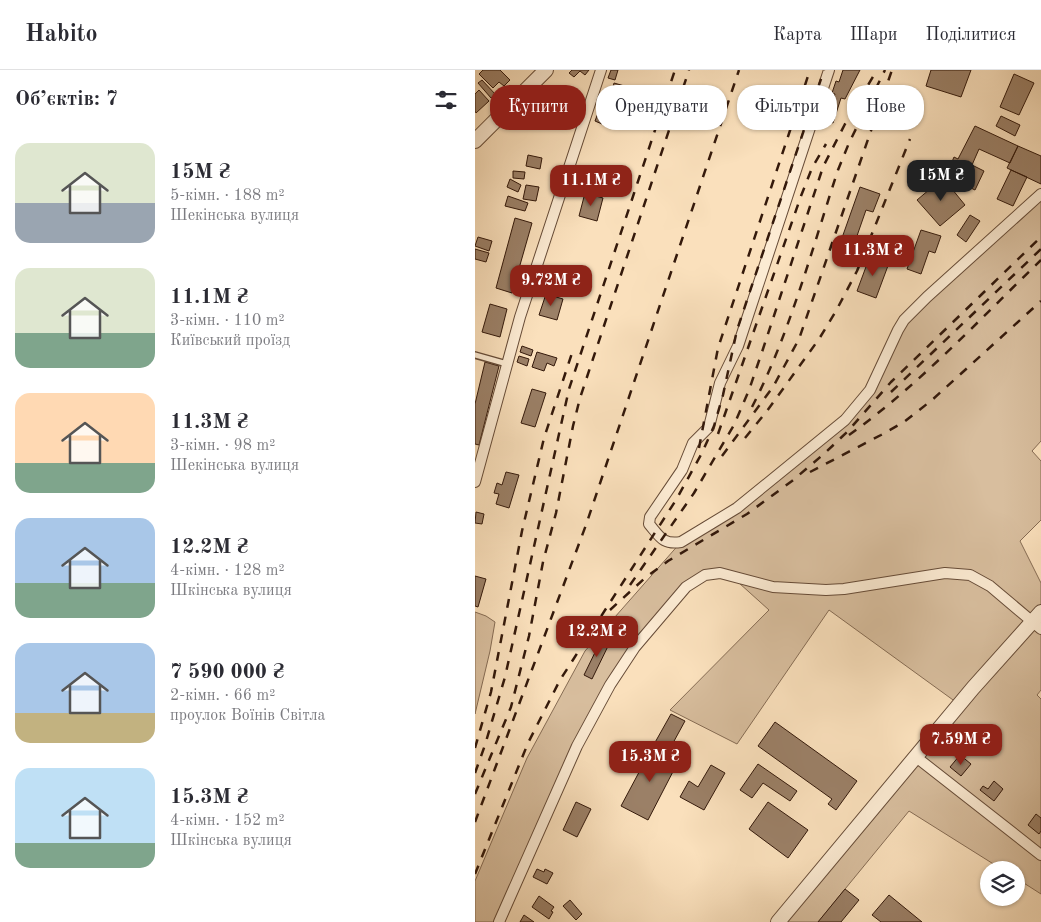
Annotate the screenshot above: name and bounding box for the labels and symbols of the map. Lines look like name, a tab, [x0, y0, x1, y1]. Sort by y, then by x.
pin: 15M ₴	[906, 160, 976, 202]
pin: 11.1M ₴	[545, 164, 637, 207]
pin: 11.3M ₴	[827, 234, 919, 277]
pin: 9.72M ₴	[505, 264, 597, 307]
pin: 12.2M ₴	[551, 616, 643, 658]
pin: 7.59M ₴	[915, 724, 1007, 766]
pin: 15.3M ₴	[604, 740, 696, 783]

